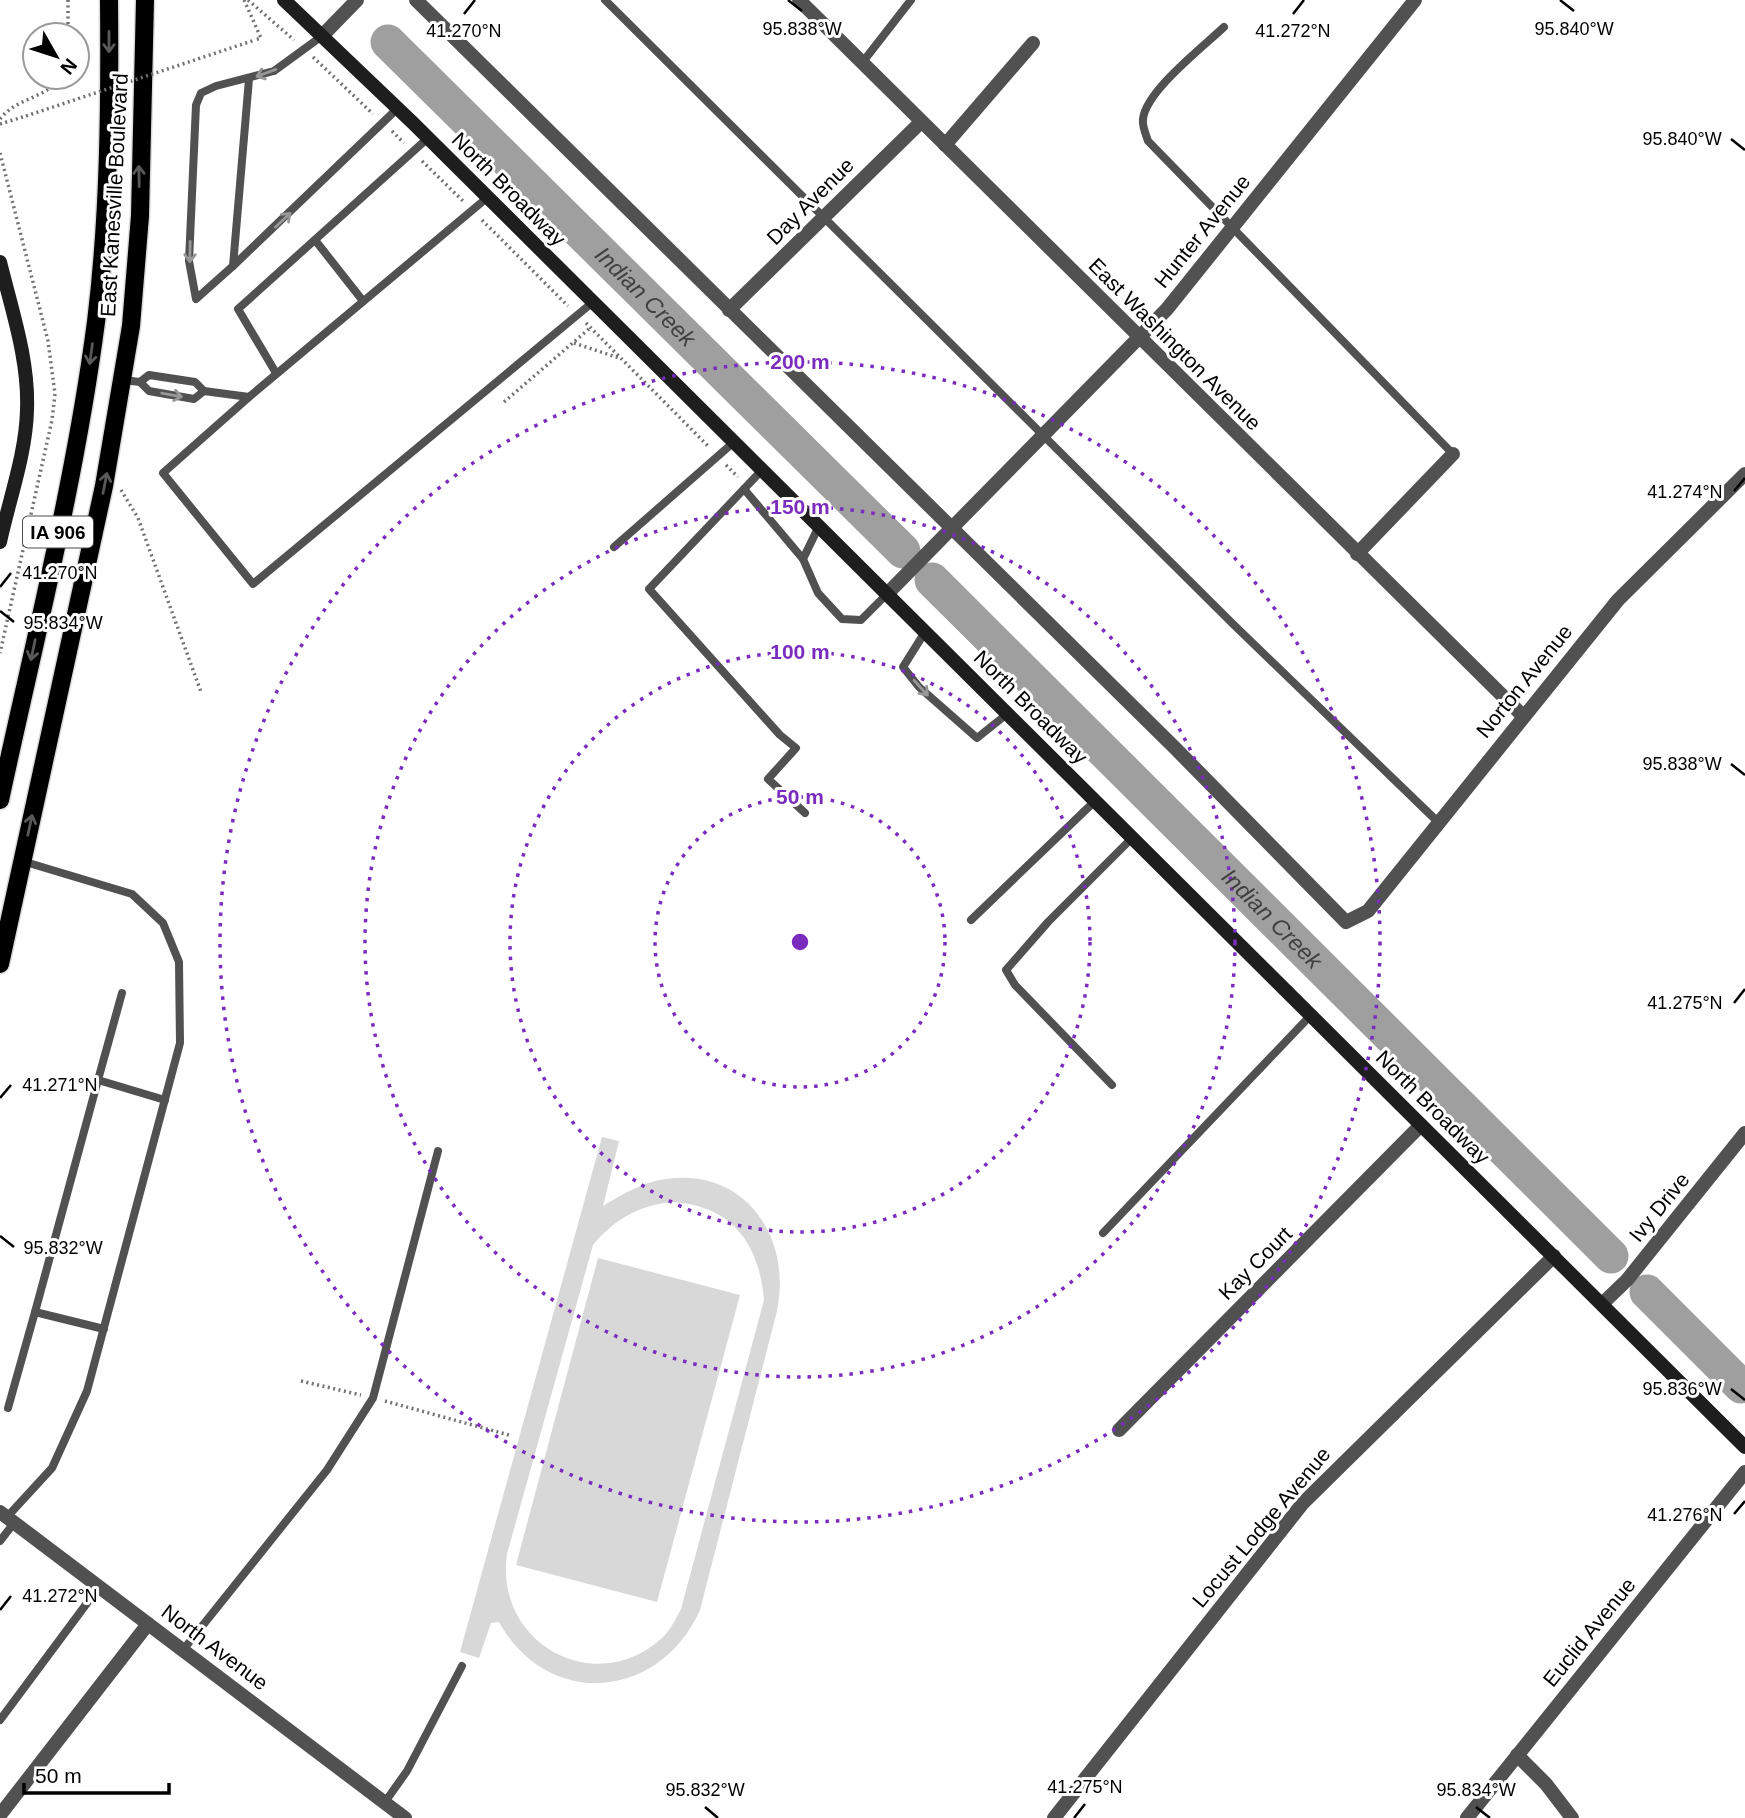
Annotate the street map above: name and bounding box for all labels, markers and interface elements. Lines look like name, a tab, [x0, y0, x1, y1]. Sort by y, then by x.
text: 95.838°W	[762, 19, 842, 39]
text: 95.840°W	[1534, 19, 1614, 39]
north arrow	[21, 21, 91, 91]
text: 41.270°N	[426, 21, 502, 41]
text: 41.272°N	[1255, 21, 1331, 41]
one-way arrow	[102, 30, 116, 53]
text: N	[56, 54, 81, 78]
one-way arrow	[255, 68, 277, 80]
street label: East Kanesville Boulevard	[96, 73, 132, 317]
street label: North Broadway	[448, 128, 571, 251]
text: 95.840°W	[1642, 129, 1722, 149]
street label: Day Avenue	[762, 153, 858, 249]
one-way arrow	[133, 165, 146, 188]
street label: Hunter Avenue	[1149, 170, 1255, 292]
one-way arrow	[274, 211, 291, 228]
one-way arrow	[183, 240, 197, 263]
water label: Indian Creek	[590, 241, 702, 353]
street label: East Washington Avenue	[1084, 253, 1266, 435]
one-way arrow	[84, 343, 97, 365]
text: 200 m	[770, 350, 830, 373]
one-way arrow	[160, 389, 183, 402]
one-way arrow	[98, 472, 112, 495]
text: 41.274°N	[1647, 482, 1723, 502]
text: 150 m	[770, 495, 830, 518]
road number: IA 906	[23, 516, 93, 548]
text: 41.270°N	[22, 563, 98, 583]
text: 95.834°W	[23, 613, 103, 633]
street label: Norton Avenue	[1471, 620, 1577, 742]
one-way arrow	[25, 638, 39, 661]
text: 100 m	[770, 640, 830, 663]
street label: North Broadway	[970, 646, 1093, 769]
one-way arrow	[913, 679, 929, 697]
text: 95.838°W	[1642, 754, 1722, 774]
text: 50 m	[776, 785, 824, 808]
one-way arrow	[24, 814, 38, 837]
water label: Indian Creek	[1217, 863, 1329, 975]
centre of rings	[788, 930, 812, 954]
text: 41.275°N	[1647, 993, 1723, 1013]
street label: North Broadway	[1372, 1046, 1495, 1169]
text: 41.271°N	[22, 1075, 98, 1095]
street label: Ivy Drive	[1624, 1168, 1694, 1246]
street label: Kay Court	[1214, 1222, 1296, 1304]
text: 95.832°W	[23, 1238, 103, 1258]
text: 95.836°W	[1642, 1379, 1722, 1399]
street label: Locust Lodge Avenue	[1187, 1442, 1335, 1612]
text: 41.276°N	[1647, 1505, 1723, 1525]
street label: Euclid Avenue	[1538, 1573, 1640, 1691]
text: 41.272°N	[22, 1586, 98, 1606]
street label: North Avenue	[157, 1600, 273, 1694]
scale bar	[24, 1752, 170, 1796]
text: 50 m	[35, 1764, 82, 1787]
text: 41.275°N	[1047, 1777, 1123, 1797]
text: 95.832°W	[665, 1780, 745, 1800]
text: 95.834°W	[1436, 1780, 1516, 1800]

